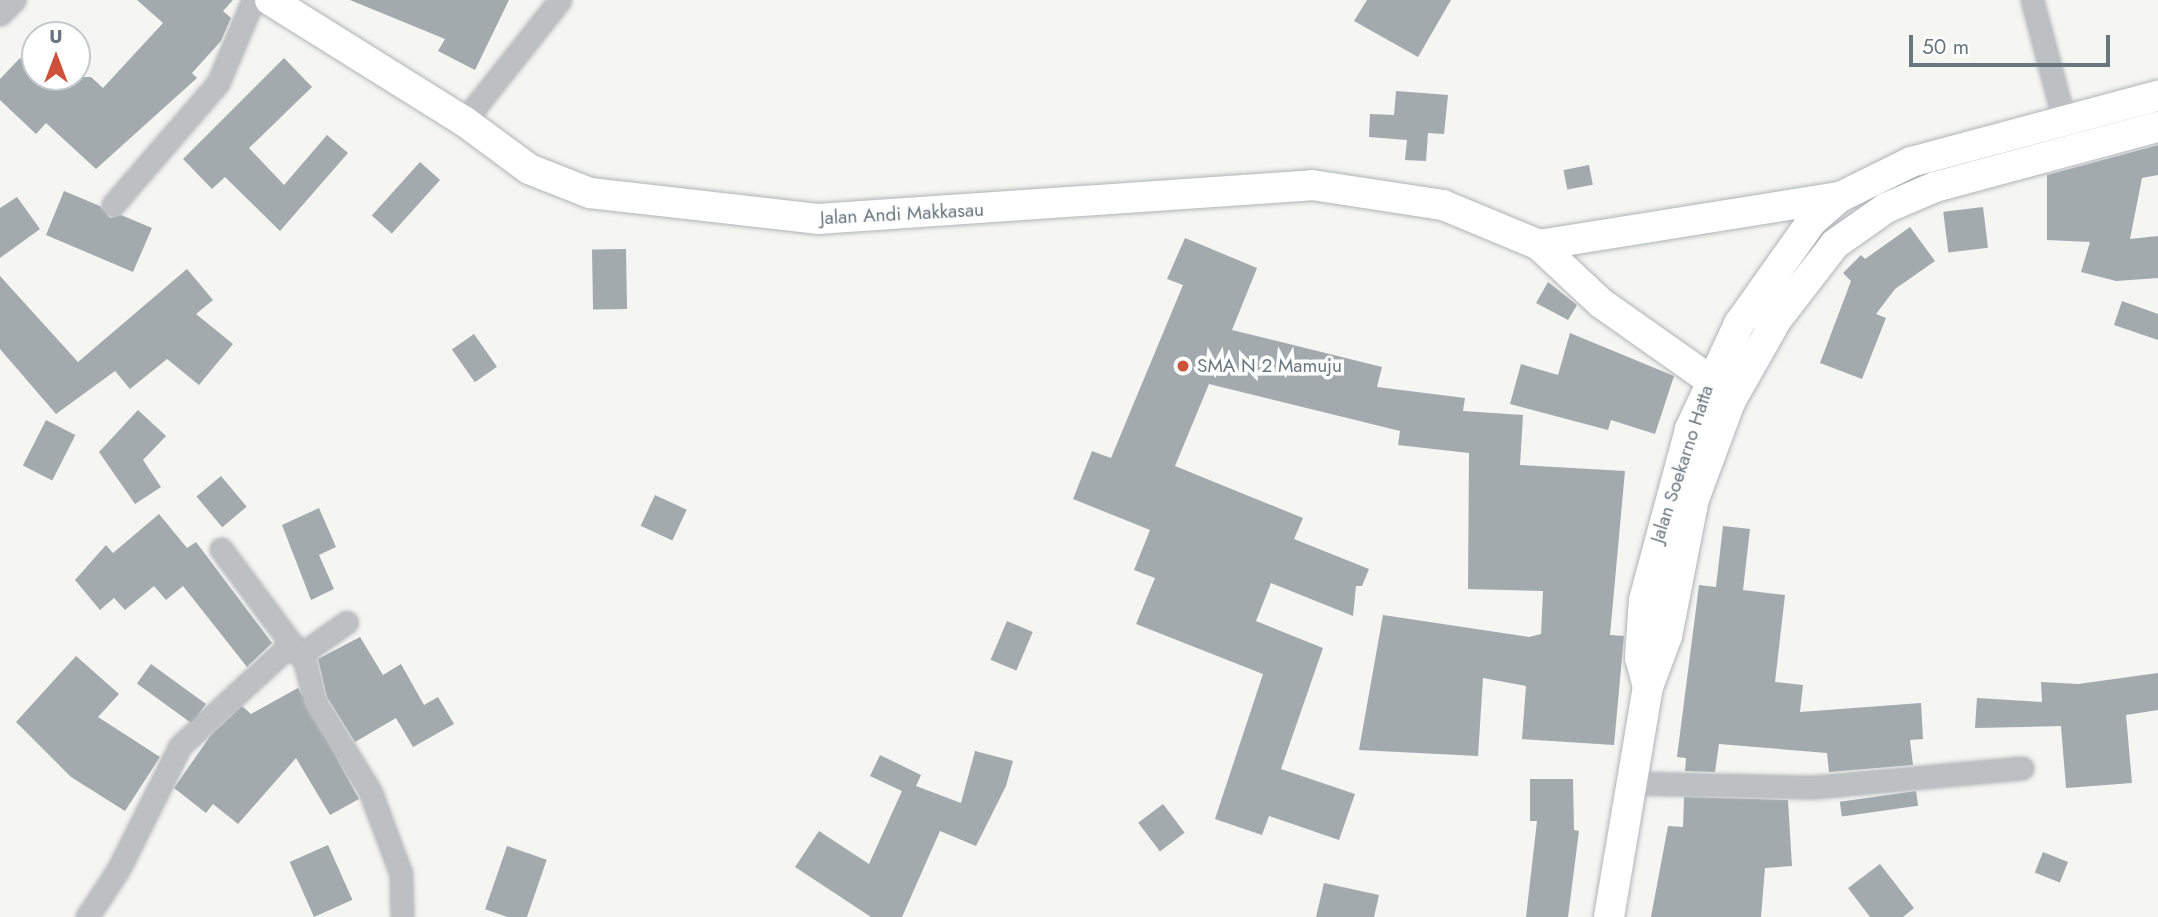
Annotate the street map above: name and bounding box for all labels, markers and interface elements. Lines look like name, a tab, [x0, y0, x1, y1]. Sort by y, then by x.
north arrow	[21, 21, 91, 91]
scale bar	[1913, 21, 2114, 65]
text: U	[49, 23, 63, 50]
text: 50 m	[1922, 32, 1969, 62]
street label: Jalan Andi Makkasau	[820, 198, 984, 230]
place label: SMA N 2 Mamuju	[1197, 355, 1342, 377]
marker: SMA N 2 Mamuju	[1175, 358, 1191, 374]
street label: Jalan Soekarno Hatta	[1646, 382, 1718, 546]

